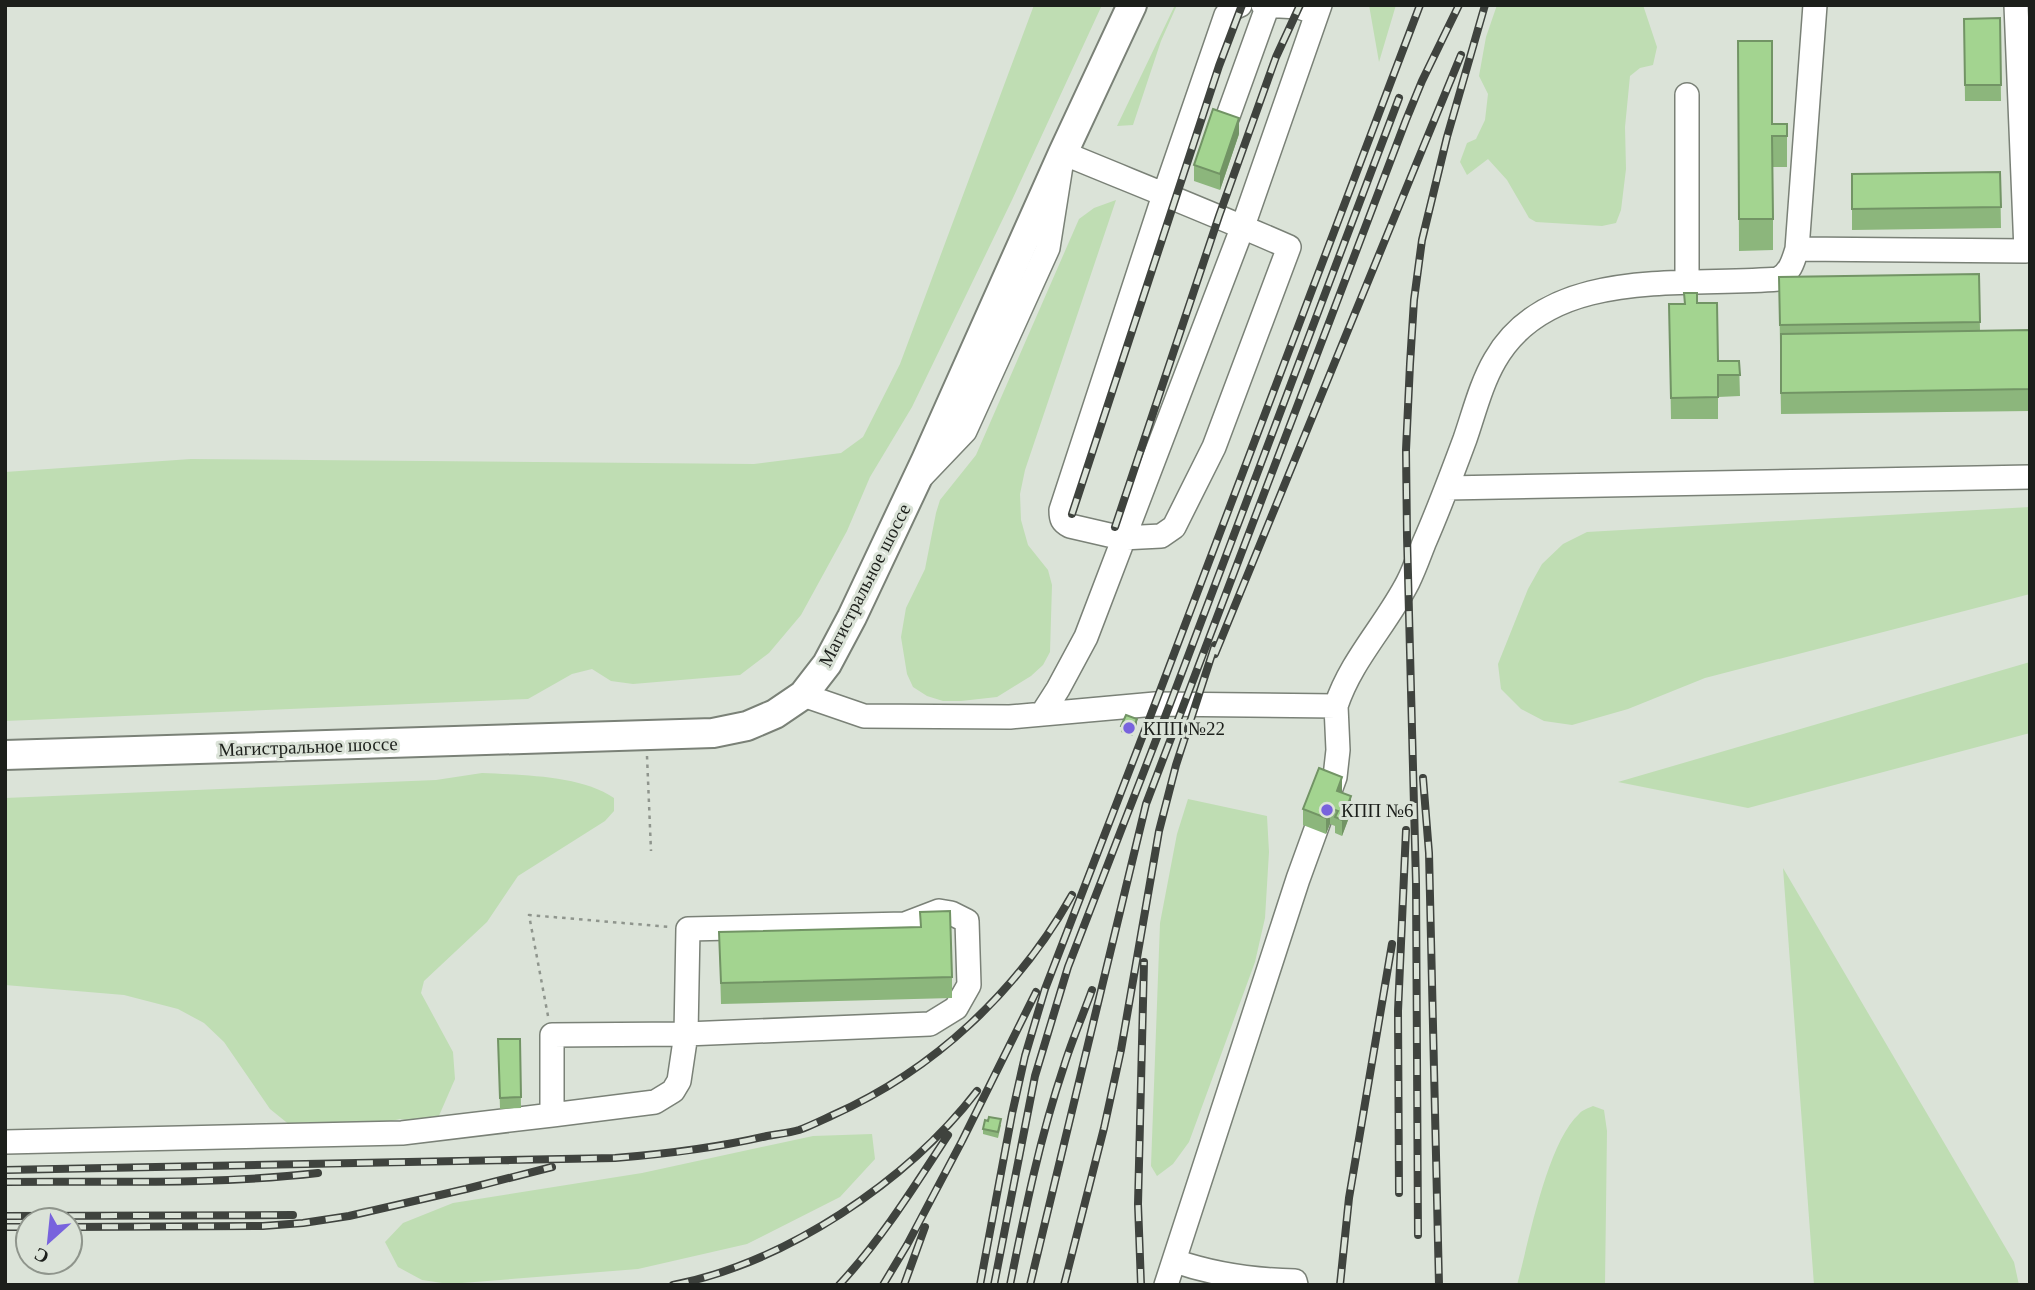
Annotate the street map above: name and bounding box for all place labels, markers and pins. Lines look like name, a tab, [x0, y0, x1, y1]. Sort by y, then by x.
place label: КПП №22	[1143, 718, 1225, 739]
marker: КПП №22	[1121, 720, 1137, 736]
place label: КПП №6	[1341, 800, 1414, 821]
marker: КПП №6	[1319, 802, 1335, 818]

